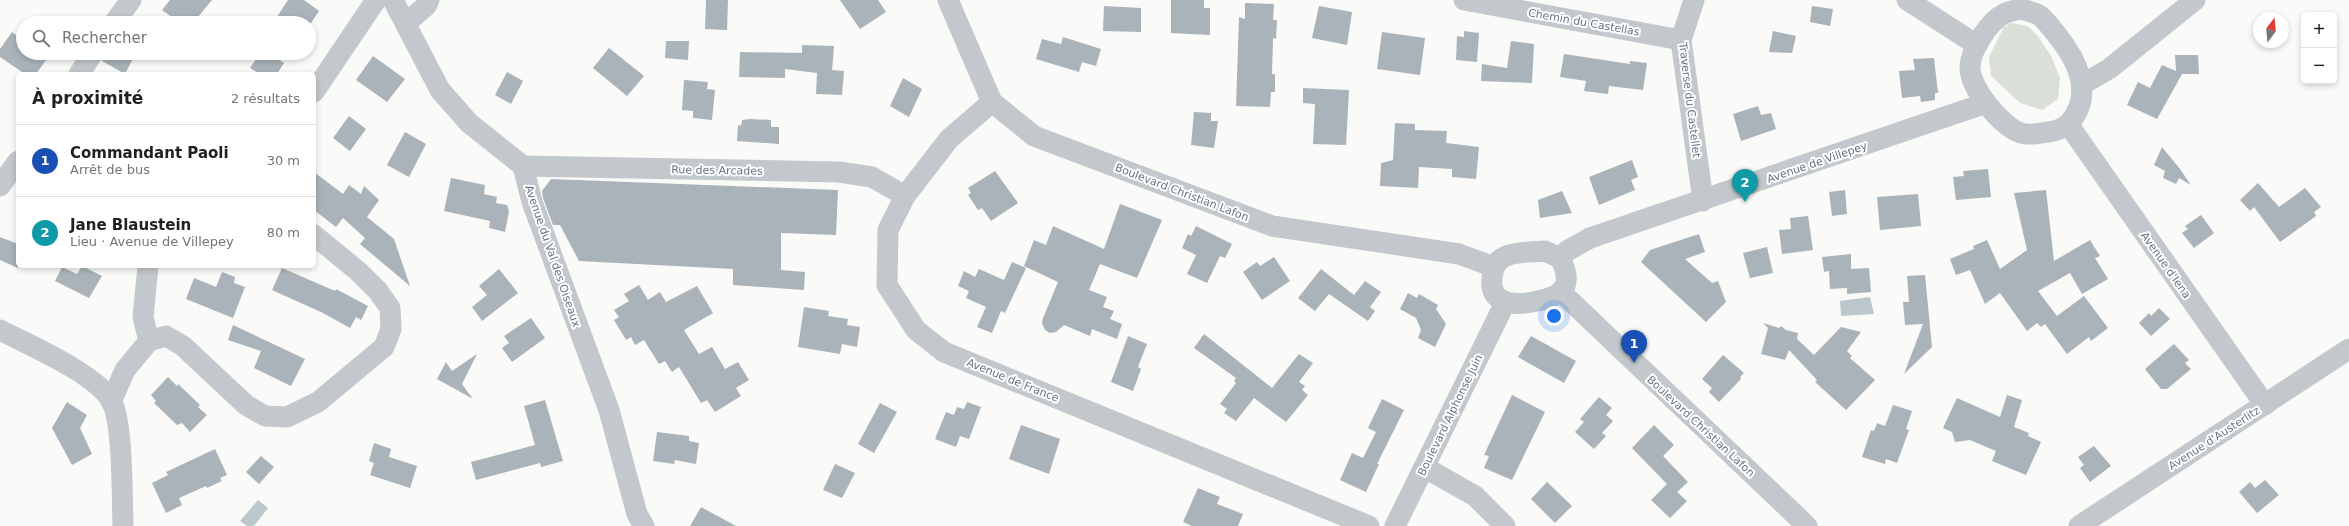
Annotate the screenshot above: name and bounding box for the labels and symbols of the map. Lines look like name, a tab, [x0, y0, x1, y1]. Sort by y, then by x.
street label: Chemin du Castellas	[1527, 6, 1641, 39]
north arrow	[2253, 12, 2289, 48]
street label: Traverse du Castellet	[1676, 41, 1703, 159]
street label: Avenue de Villepey	[1765, 139, 1869, 186]
street label: Boulevard Christian Lafon	[1113, 161, 1251, 224]
street label: Rue des Arcades	[671, 163, 763, 178]
pin: 2	[1732, 169, 1758, 202]
street label: Avenue du Val des Oiseaux	[522, 184, 583, 329]
street label: Avenue d'Iena	[2138, 230, 2193, 301]
your location	[1544, 306, 1564, 326]
pin: 1	[1621, 330, 1647, 363]
street label: Boulevard Alphonse Juin	[1415, 352, 1486, 478]
street label: Avenue de France	[965, 356, 1061, 405]
street label: Boulevard Christian Lafon	[1644, 373, 1757, 480]
street label: Avenue d'Austerlitz	[2166, 404, 2263, 473]

